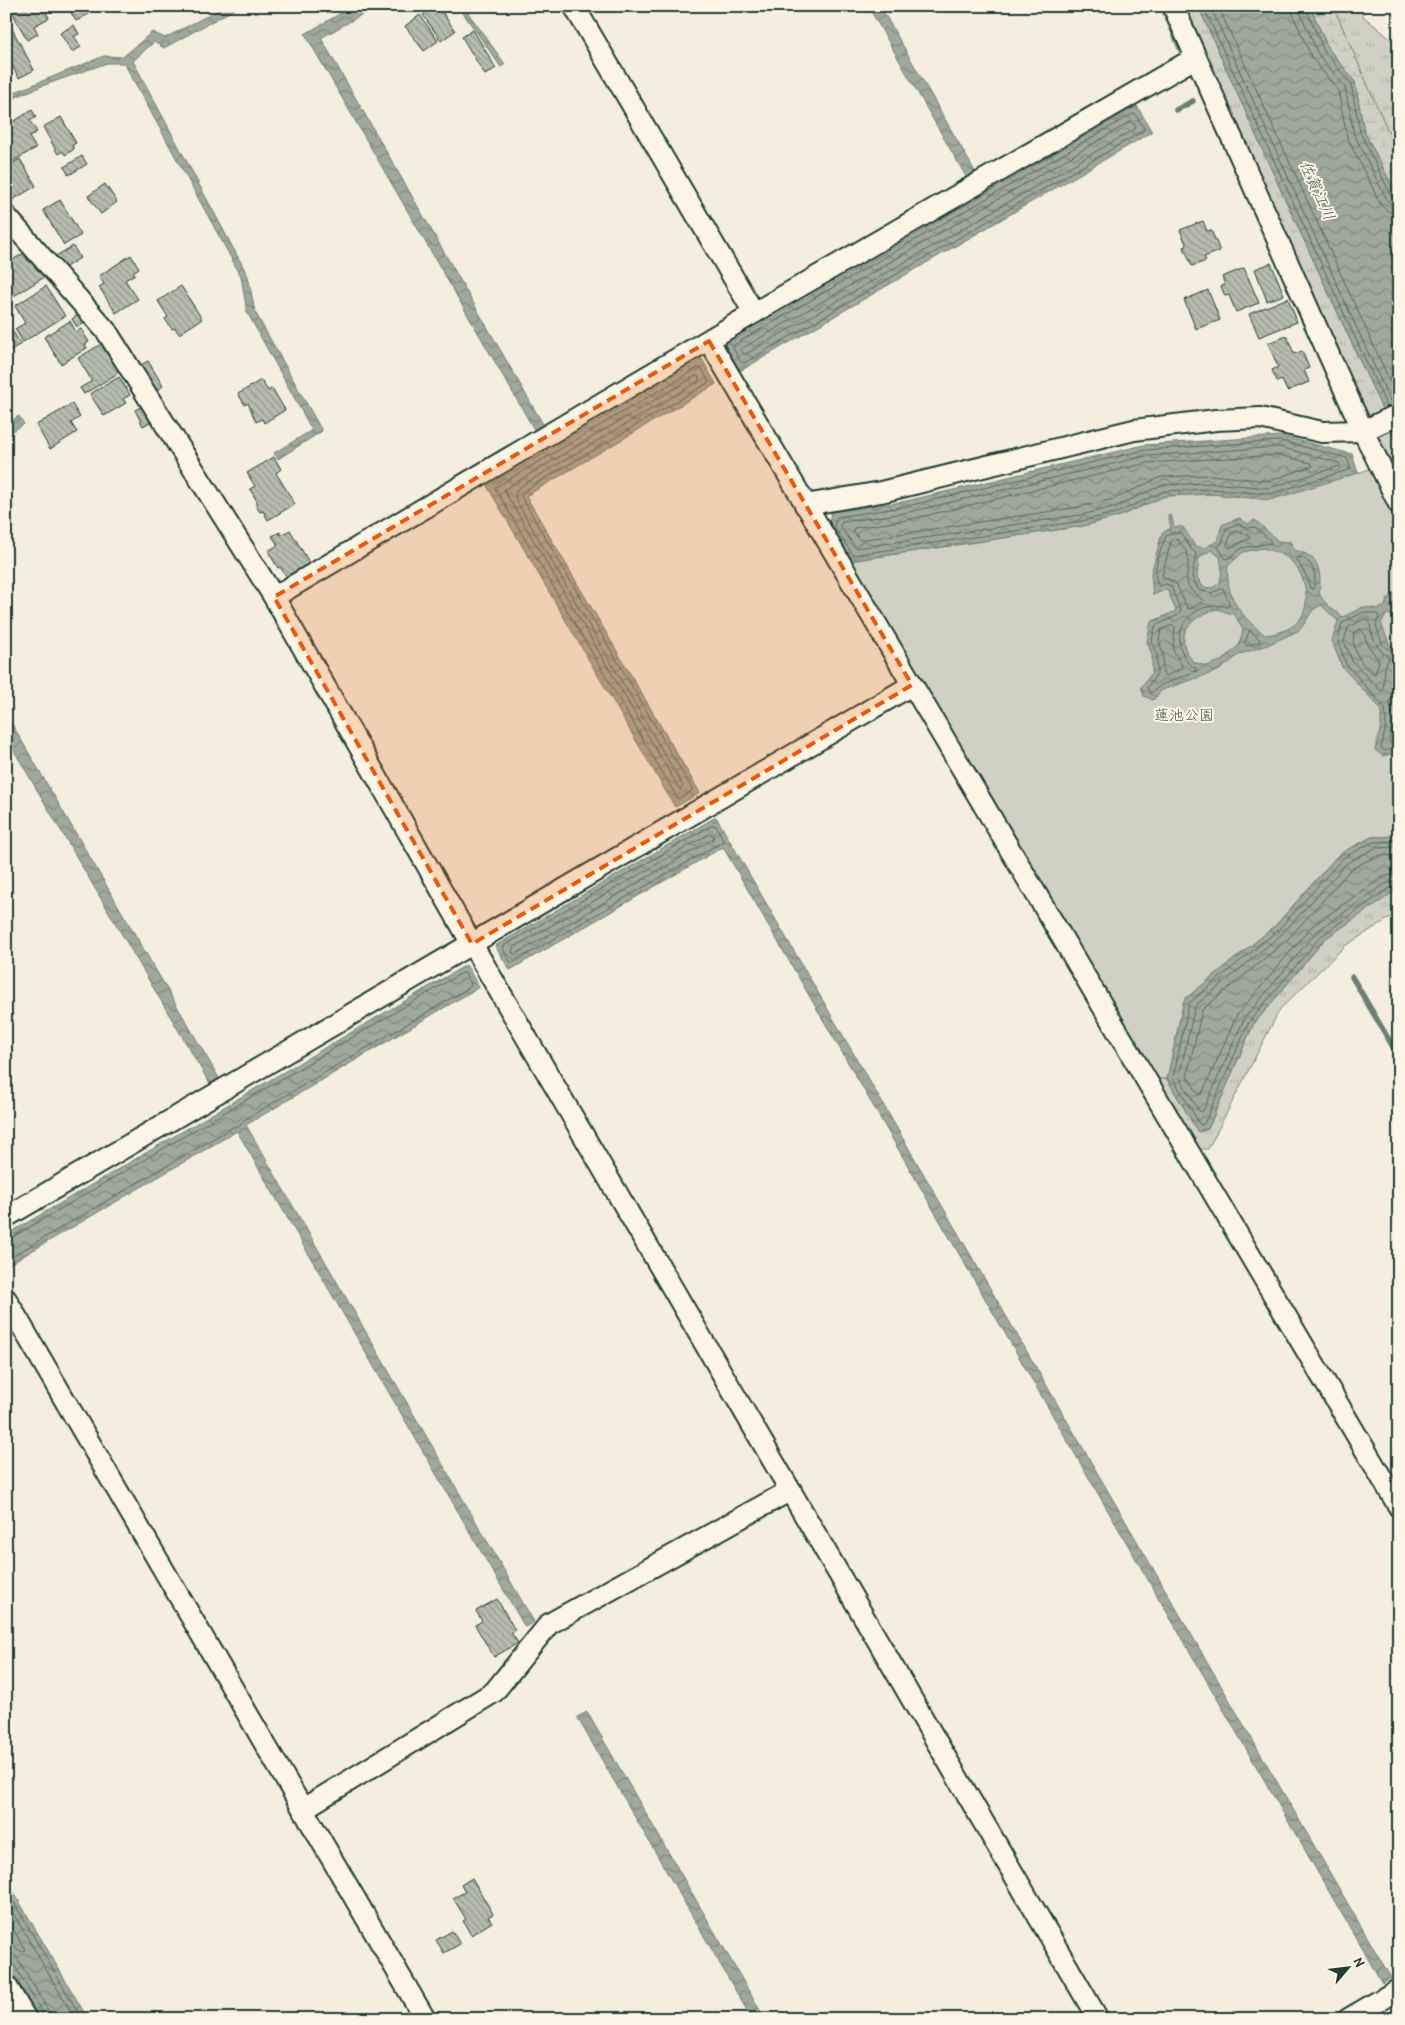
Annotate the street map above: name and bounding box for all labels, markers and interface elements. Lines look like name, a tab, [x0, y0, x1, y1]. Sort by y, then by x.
water label: 佐賀江川	[1295, 156, 1341, 224]
park label: 蓮池公園	[1154, 704, 1214, 725]
north arrow	[1322, 1942, 1372, 1992]
text: N	[1350, 1954, 1370, 1970]

